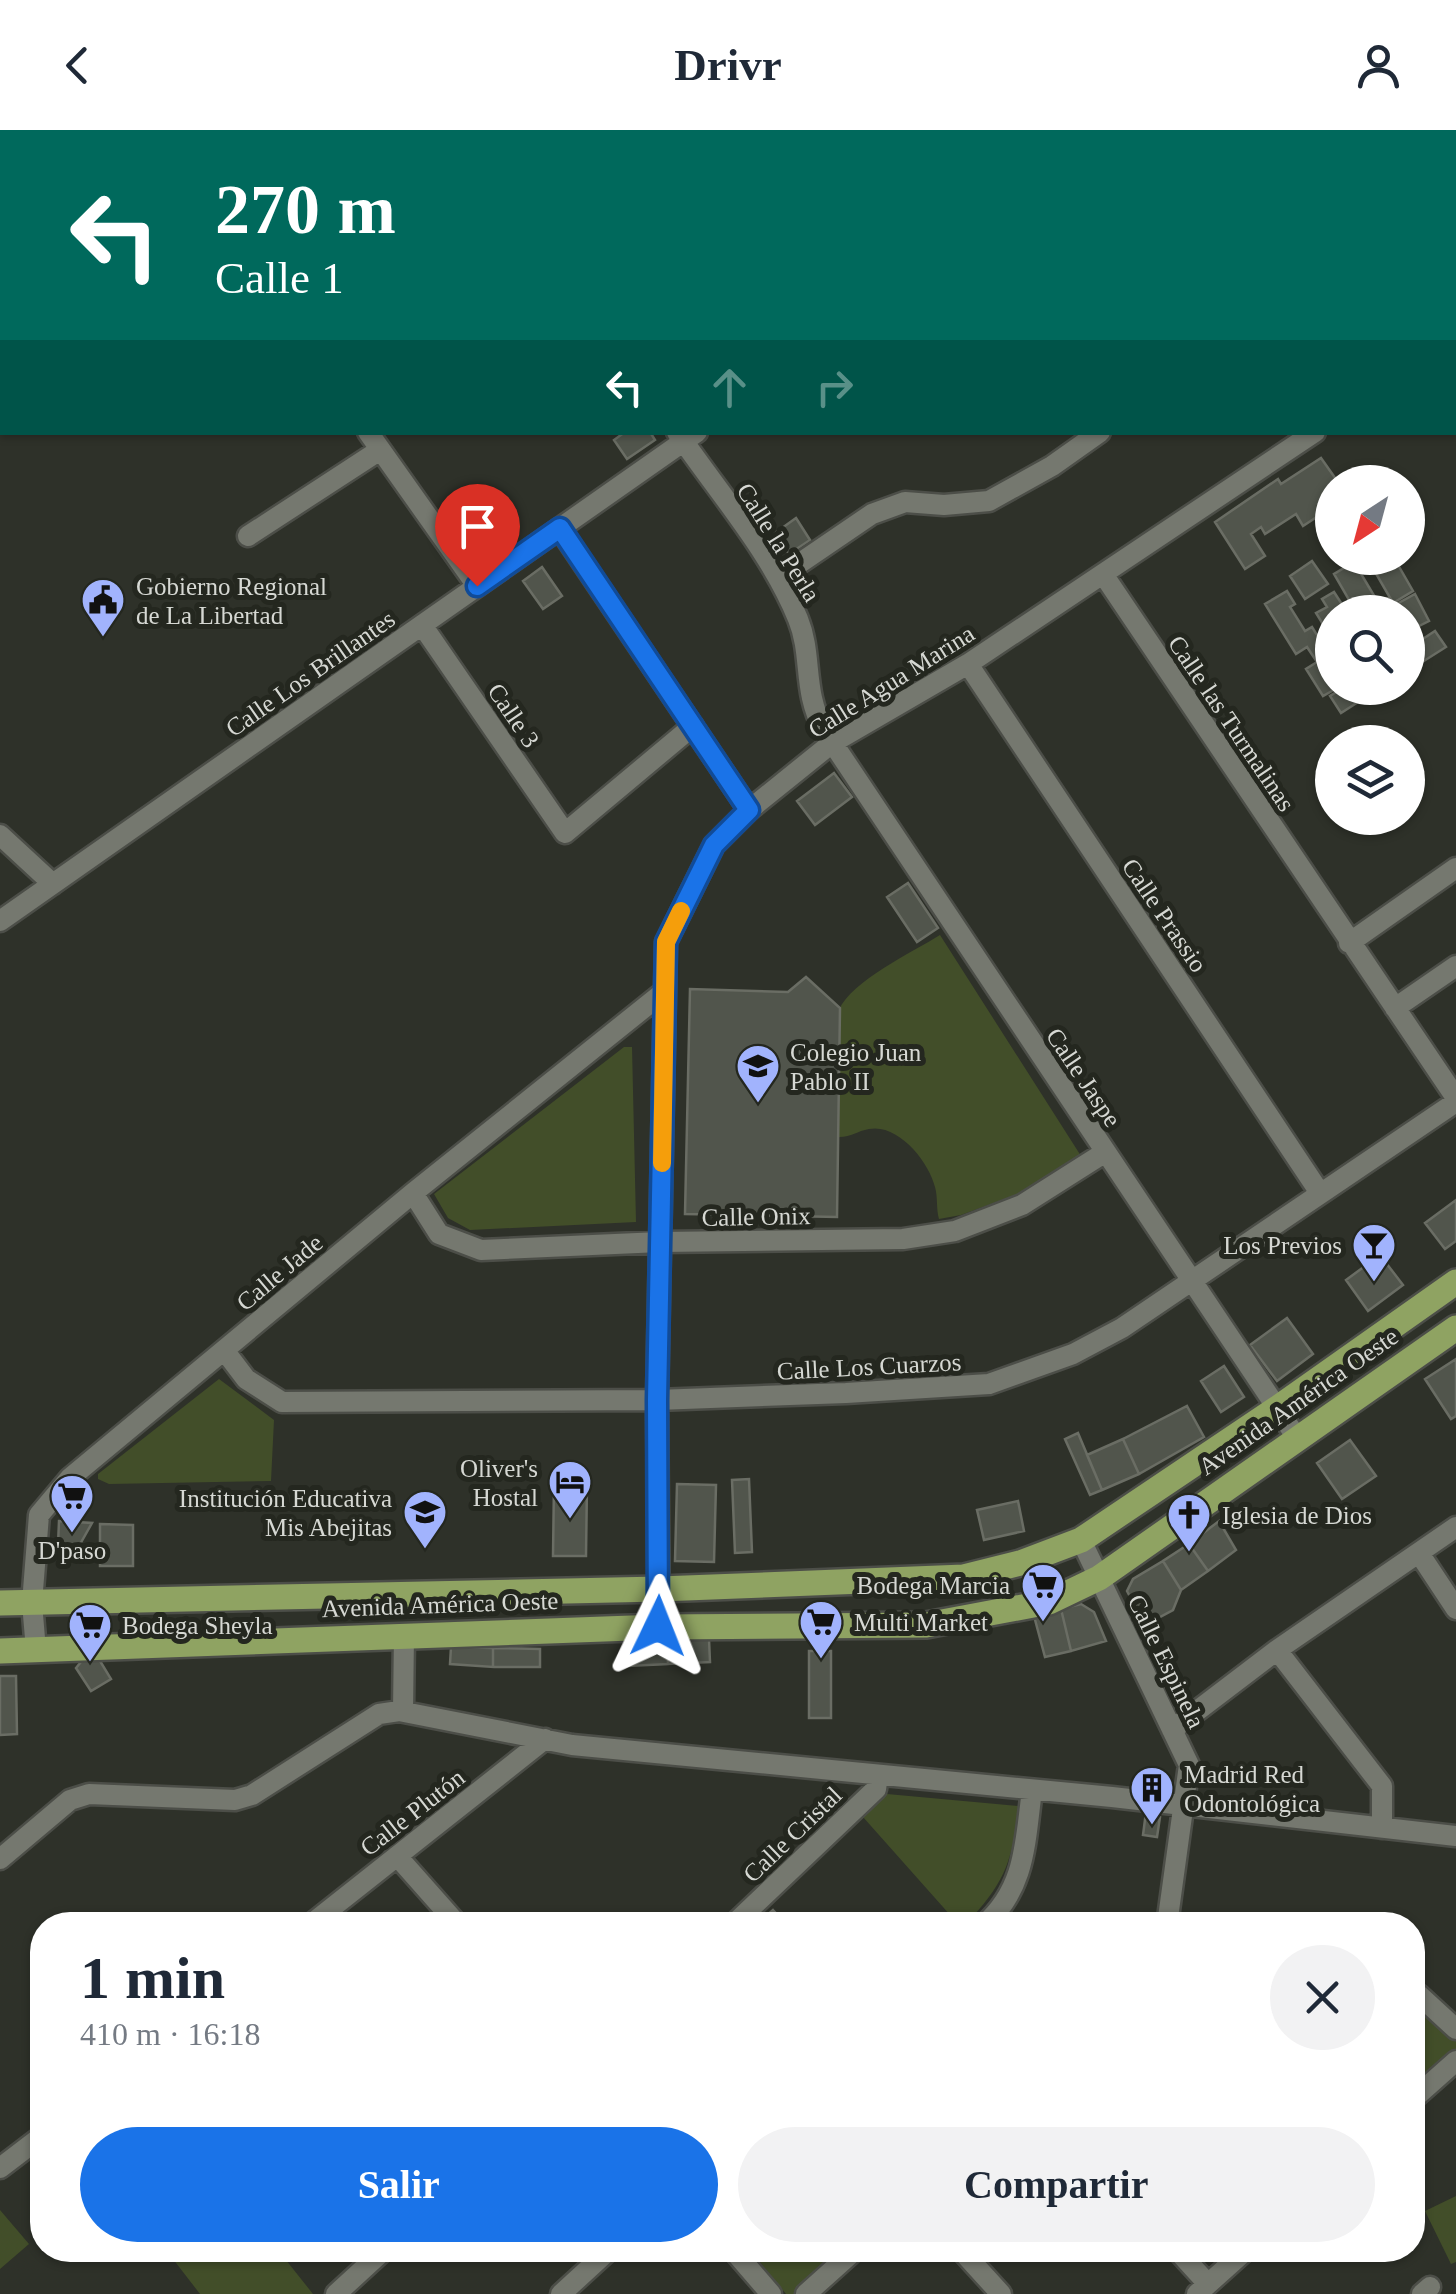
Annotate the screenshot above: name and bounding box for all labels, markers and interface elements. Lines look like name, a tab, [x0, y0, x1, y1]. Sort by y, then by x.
icon: back	[50, 38, 105, 93]
icon: person	[1351, 38, 1406, 93]
text: Drivr	[674, 40, 782, 90]
icon: left	[50, 170, 180, 300]
text: 270 m	[215, 171, 396, 248]
text: Calle 1	[215, 253, 344, 303]
icon: left	[597, 360, 652, 415]
icon: ahead	[702, 360, 757, 415]
icon: right	[807, 360, 862, 415]
north arrow	[1315, 465, 1425, 575]
map controls	[1315, 465, 1425, 835]
street label: Calle la Perla	[731, 478, 826, 607]
pin	[435, 484, 520, 587]
icon: arrive	[450, 499, 505, 554]
place label: Gobierno Regional de La Libertad	[136, 573, 327, 629]
public building icon: Gobierno Regional de La Libertad	[80, 577, 126, 638]
button: search	[1315, 595, 1425, 705]
street label: Calle Los Brillantes	[221, 605, 400, 742]
street label: Calle Agua Marina	[803, 620, 979, 743]
street label: Calle las Turmalinas	[1163, 631, 1300, 816]
street label: Calle 3	[482, 678, 545, 752]
button: layers	[1315, 725, 1425, 835]
street label: Calle Prassio	[1117, 853, 1212, 977]
street label: Calle Jaspe	[1041, 1023, 1126, 1132]
place label: Colegio Juan Pablo II	[790, 1039, 922, 1095]
school or university icon: Colegio Juan Pablo II	[735, 1043, 781, 1104]
street label: Calle Onix	[701, 1202, 811, 1231]
bar icon: Los Previos	[1351, 1222, 1397, 1283]
street label: Calle Jade	[231, 1229, 328, 1316]
place label: Los Previos	[1223, 1232, 1342, 1259]
street label: Avenida América Oeste	[1193, 1322, 1403, 1480]
street label: Calle Los Cuarzos	[776, 1348, 962, 1385]
place label: Oliver's Hostal	[460, 1455, 538, 1511]
hotel icon: Oliver's Hostal	[547, 1459, 593, 1520]
supermarket icon: D'paso	[49, 1473, 95, 1534]
place label: Institución Educativa Mis Abejitas	[179, 1485, 392, 1541]
school or university icon: Institución Educativa Mis Abejitas	[402, 1489, 448, 1550]
church icon: Iglesia de Dios	[1166, 1492, 1212, 1553]
place label: Iglesia de Dios	[1222, 1502, 1372, 1529]
place label: D'paso	[38, 1537, 106, 1564]
supermarket icon: Bodega Marcia	[1020, 1562, 1066, 1623]
place label: Bodega Marcia	[857, 1572, 1010, 1599]
position arrow	[606, 1574, 710, 1678]
street label: Avenida América Oeste	[321, 1587, 559, 1622]
street label: Calle Espinela	[1123, 1590, 1210, 1732]
supermarket icon: Multi Market	[798, 1599, 844, 1660]
supermarket icon: Bodega Sheyla	[67, 1602, 113, 1663]
place label: Multi Market	[854, 1609, 988, 1636]
place label: Bodega Sheyla	[122, 1612, 273, 1639]
place label: Madrid Red Odontológica	[1184, 1761, 1320, 1817]
street label: Calle Plutón	[355, 1763, 470, 1861]
building icon: Madrid Red Odontológica	[1129, 1765, 1175, 1826]
street label: Calle Cristal	[738, 1781, 847, 1888]
text: 1 min	[80, 1945, 225, 2011]
button: close	[1270, 1945, 1375, 2050]
text: 410 m · 16:18	[80, 2016, 260, 2052]
button: Salir	[80, 2127, 718, 2242]
button: Compartir	[738, 2127, 1375, 2242]

